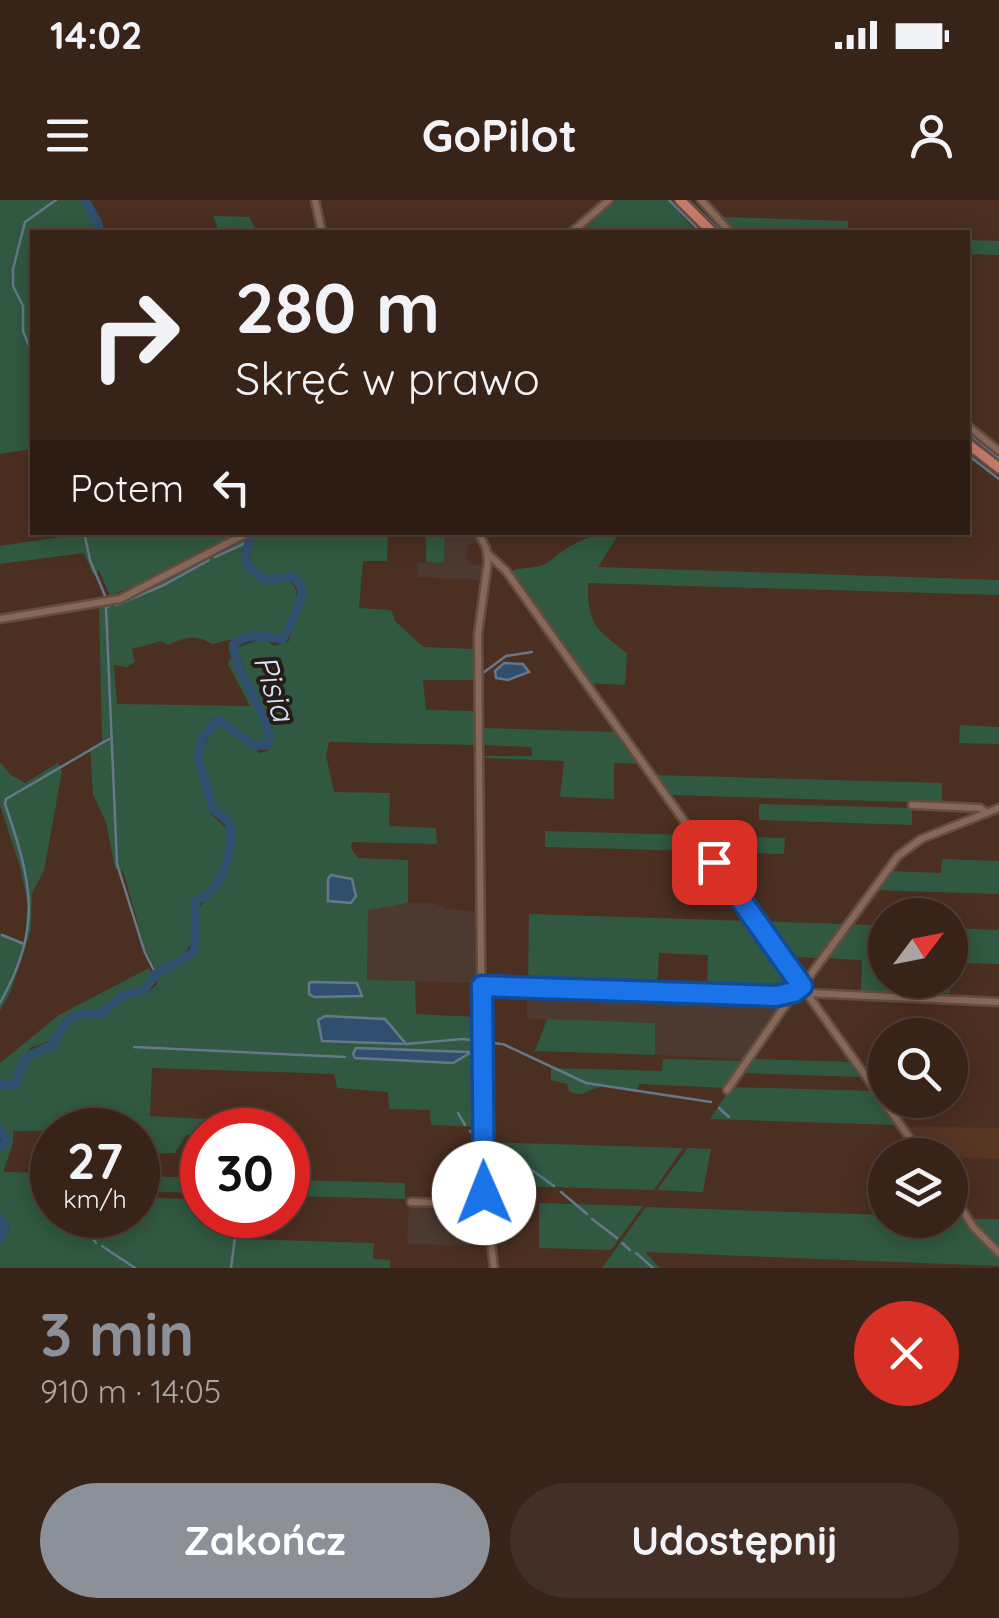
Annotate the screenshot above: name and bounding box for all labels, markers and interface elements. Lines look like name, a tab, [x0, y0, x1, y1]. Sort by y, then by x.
text: 14:02	[50, 11, 142, 59]
text: GoPilot	[422, 107, 577, 163]
icon: menu	[40, 108, 95, 163]
icon: person	[904, 108, 959, 163]
text: 280 m	[235, 263, 440, 351]
icon: right	[70, 270, 200, 400]
text: Skręć w prawo	[235, 350, 540, 406]
icon: left	[204, 460, 259, 515]
text: Potem	[70, 464, 184, 512]
water label: Pisia	[246, 650, 305, 727]
pin	[672, 820, 757, 905]
icon: arrive	[687, 835, 742, 890]
north arrow	[868, 898, 968, 998]
map controls	[868, 898, 968, 1238]
button: search	[868, 1018, 968, 1118]
speed limit sign: 30	[180, 1108, 310, 1238]
text: 27	[67, 1129, 123, 1192]
button: layers	[868, 1138, 968, 1238]
position arrow	[432, 1141, 536, 1245]
text: km/h	[63, 1183, 127, 1214]
text: 3 min	[40, 1296, 194, 1371]
button: close	[854, 1301, 959, 1406]
text: 910 m · 14:05	[40, 1371, 221, 1411]
button: Zakończ	[40, 1483, 490, 1598]
button: Udostępnij	[510, 1483, 959, 1598]

